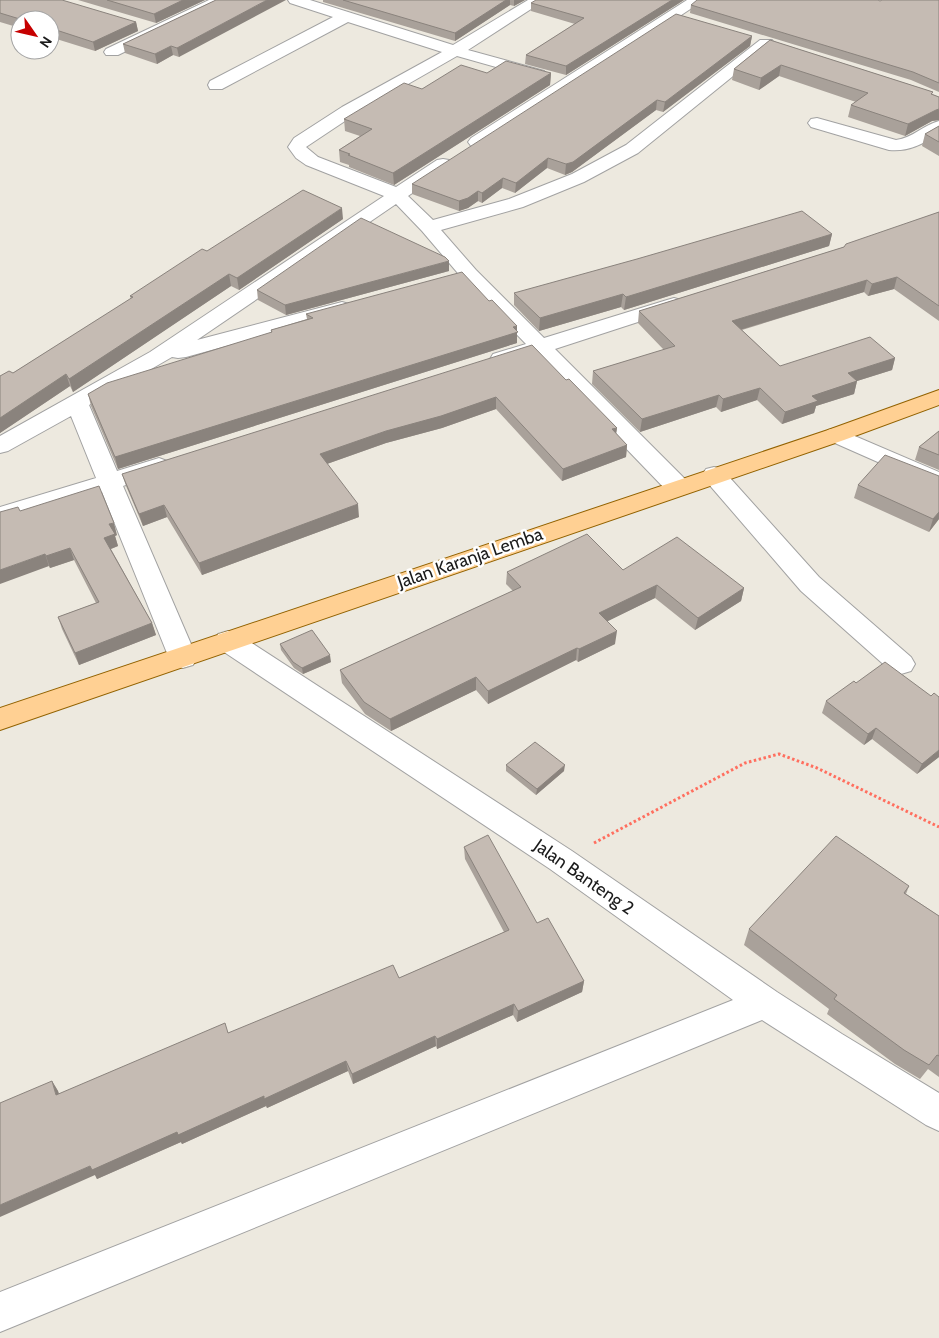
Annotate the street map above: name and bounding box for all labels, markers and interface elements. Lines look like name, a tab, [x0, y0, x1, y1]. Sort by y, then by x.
north arrow	[10, 10, 60, 60]
text: N	[36, 33, 56, 51]
street label: Jalan Karanja Lemba	[394, 523, 546, 593]
street label: Jalan Banteng 2	[529, 834, 638, 920]

